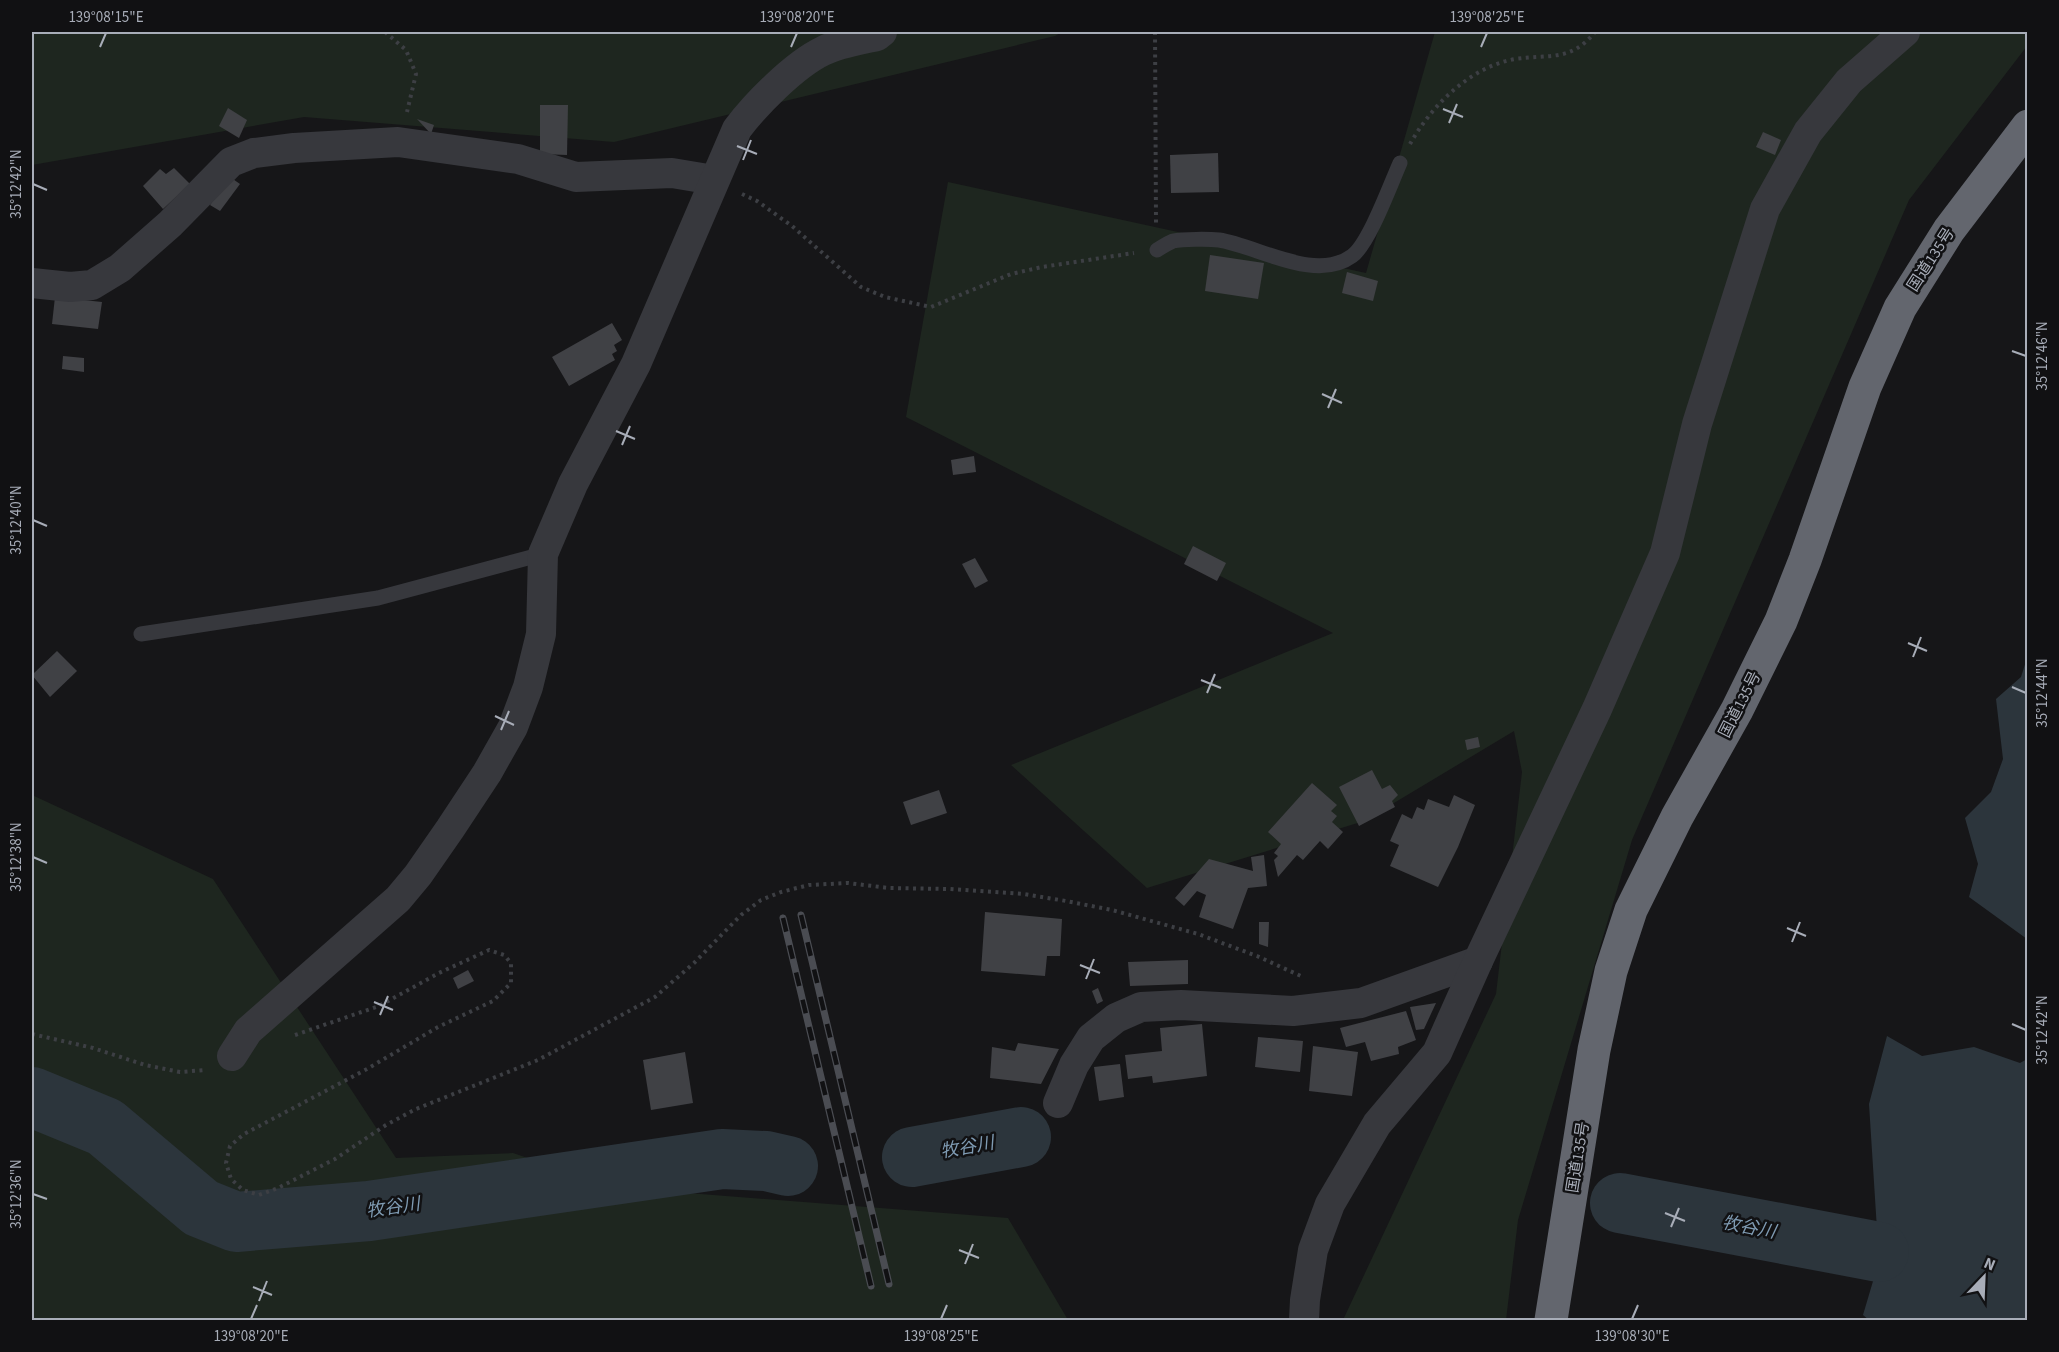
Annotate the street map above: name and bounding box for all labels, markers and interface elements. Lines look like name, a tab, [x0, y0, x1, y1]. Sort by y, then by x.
text: 139°08'15"E	[68, 7, 144, 28]
text: 139°08'20"E	[759, 7, 835, 28]
text: 139°08'25"E	[1449, 7, 1525, 28]
text: 35°12'42"N	[6, 149, 27, 219]
street label: 国道135号	[1902, 223, 1960, 296]
text: 35°12'46"N	[2032, 321, 2053, 391]
text: 35°12'40"N	[6, 485, 27, 555]
text: 35°12'44"N	[2032, 658, 2053, 728]
street label: 国道135号	[1714, 667, 1766, 741]
text: 35°12'38"N	[6, 822, 27, 892]
text: 35°12'42"N	[2032, 995, 2053, 1065]
street label: 国道135号	[1562, 1120, 1594, 1194]
water label: 牧谷川	[938, 1130, 998, 1164]
text: 35°12'36"N	[6, 1159, 27, 1229]
water label: 牧谷川	[365, 1191, 424, 1224]
water label: 牧谷川	[1720, 1210, 1780, 1245]
north arrow	[1954, 1247, 2014, 1307]
text: N	[1980, 1252, 1999, 1276]
text: 139°08'20"E	[213, 1326, 289, 1347]
text: 139°08'25"E	[903, 1326, 979, 1347]
text: 139°08'30"E	[1594, 1326, 1670, 1347]

